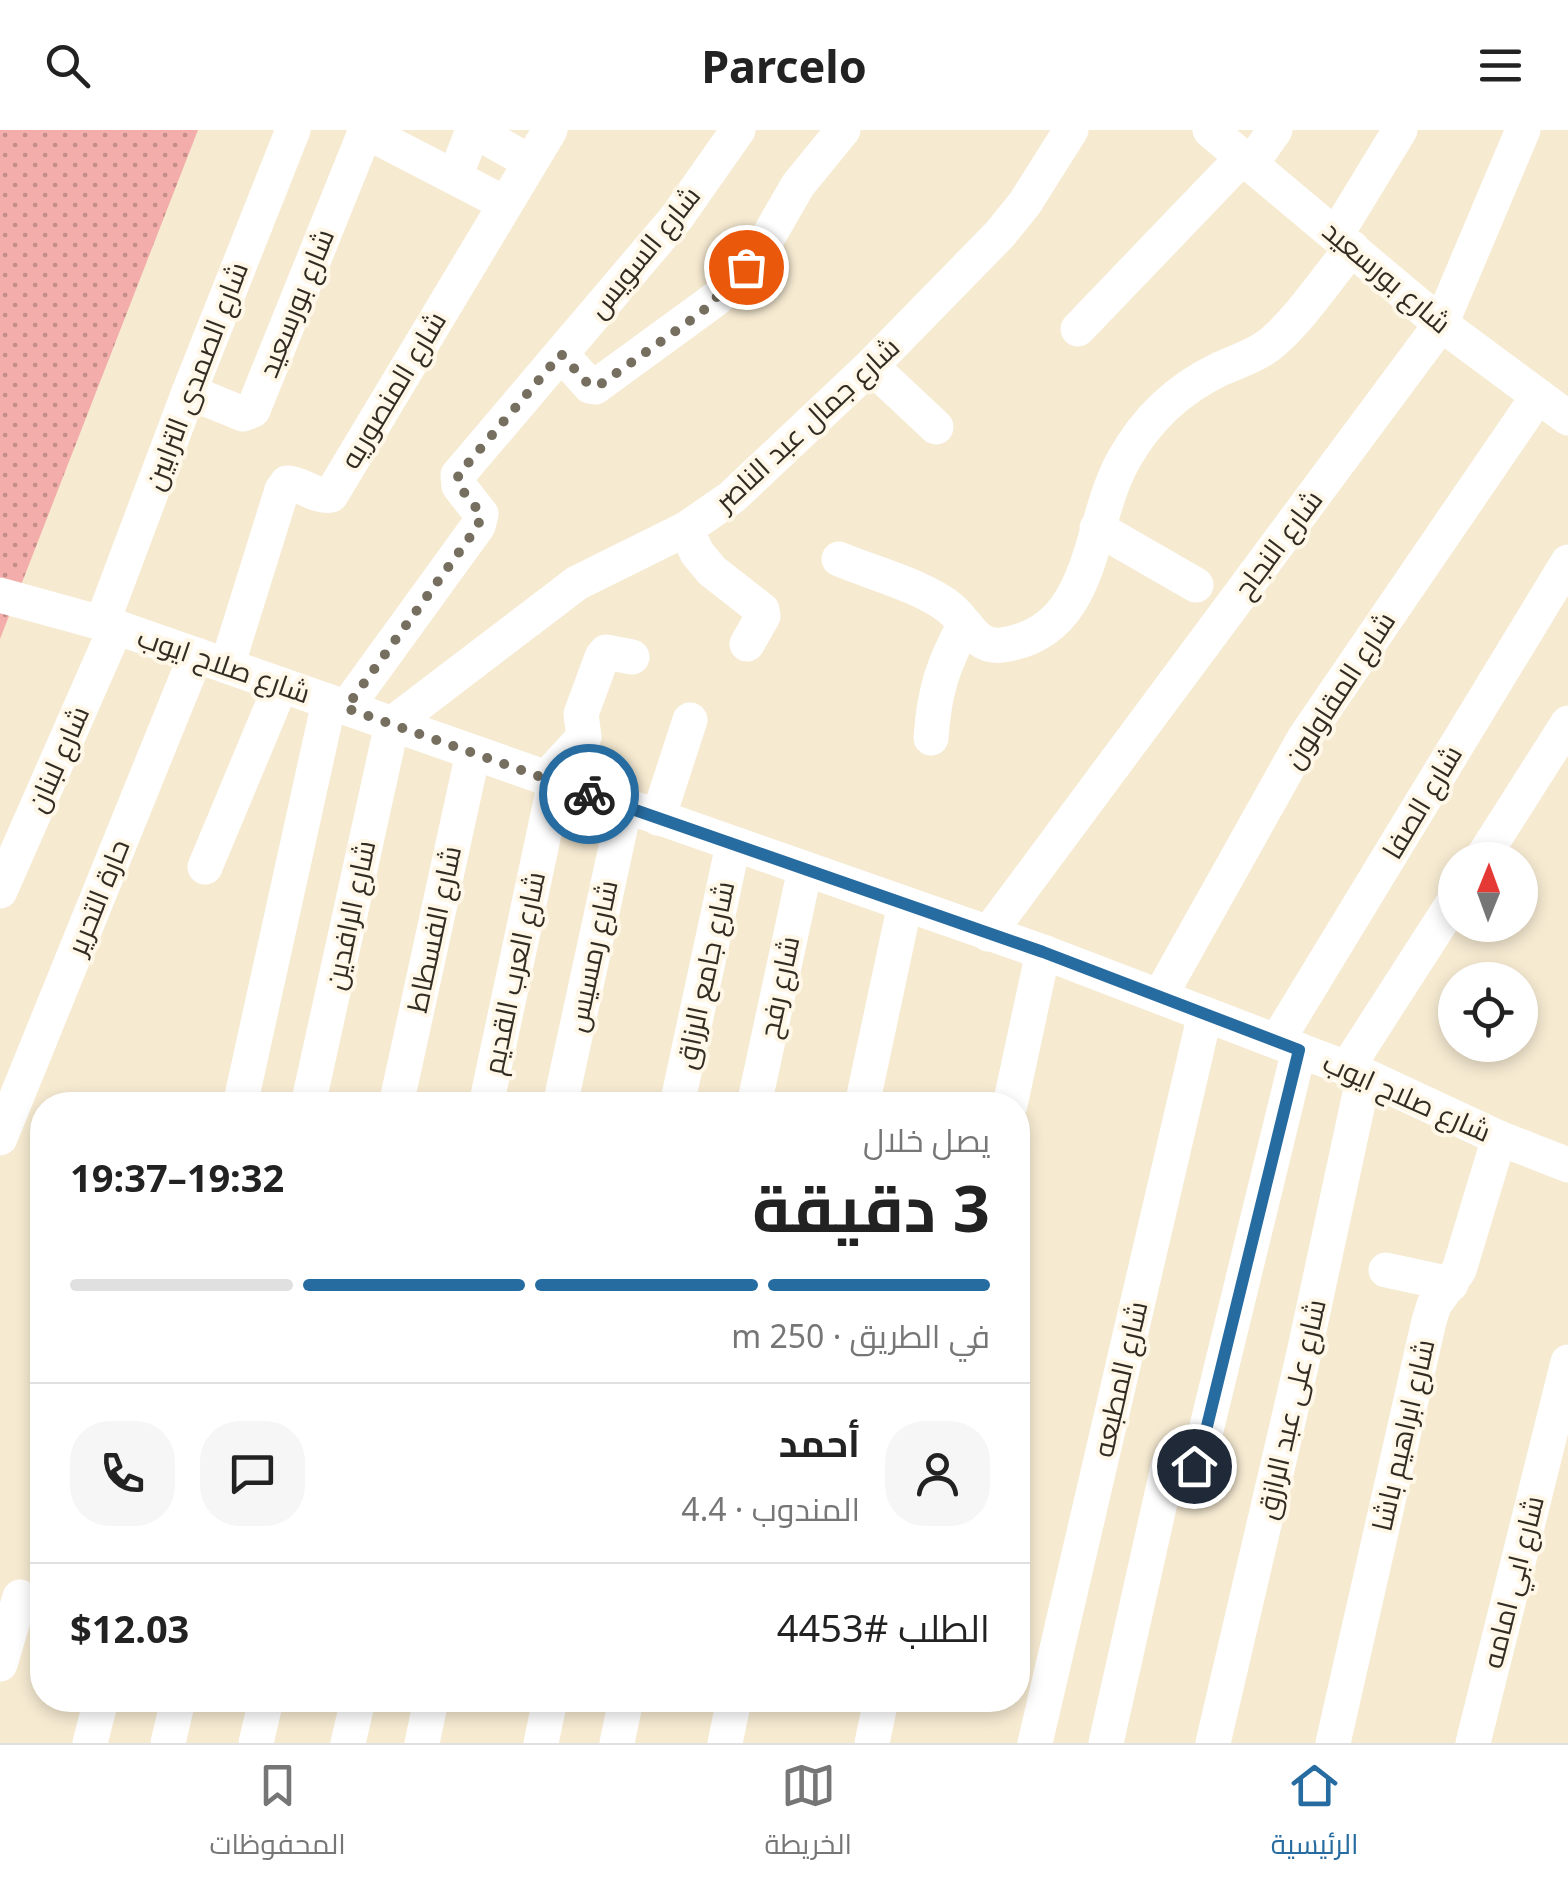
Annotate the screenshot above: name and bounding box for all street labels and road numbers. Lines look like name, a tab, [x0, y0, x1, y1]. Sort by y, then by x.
street label: شارع السويس	[578, 177, 709, 326]
street label: شارع بورسعيد	[1315, 211, 1460, 342]
street label: شارع بورسعيد	[248, 223, 343, 383]
street label: شارع الصمدى الترابين	[134, 256, 257, 496]
street label: شارع المنصوريه	[330, 304, 455, 476]
street label: شارع جمال عبد الناصر	[704, 328, 907, 521]
street label: شارع النجاح	[1224, 481, 1331, 606]
street label: شارع المقاولون	[1273, 604, 1404, 776]
street label: شارع صلاح ايوب	[133, 617, 316, 712]
street label: شارع لبنان	[17, 699, 98, 818]
street label: شارع الصفا	[1372, 737, 1471, 866]
street label: حارة التحرير	[56, 833, 137, 962]
street label: شارع الرافدين	[315, 837, 384, 993]
street label: شارع الفسطاط	[397, 842, 470, 1016]
street label: شارع العرب القديم	[473, 868, 555, 1078]
street label: شارع رمسيس	[556, 876, 627, 1035]
street label: شارع جامع الرزاق	[666, 877, 743, 1072]
street label: شارع رفح	[749, 932, 808, 1042]
street label: شارع صلاح ايوب	[1317, 1042, 1497, 1151]
street label: شارع على عبد الرازق	[1246, 1295, 1335, 1523]
street label: شارع المطبعه	[1083, 1297, 1156, 1461]
street label: شارع ابراهيم باشا	[1361, 1335, 1445, 1535]
street label: شارع ابي امامه	[1472, 1492, 1556, 1673]

